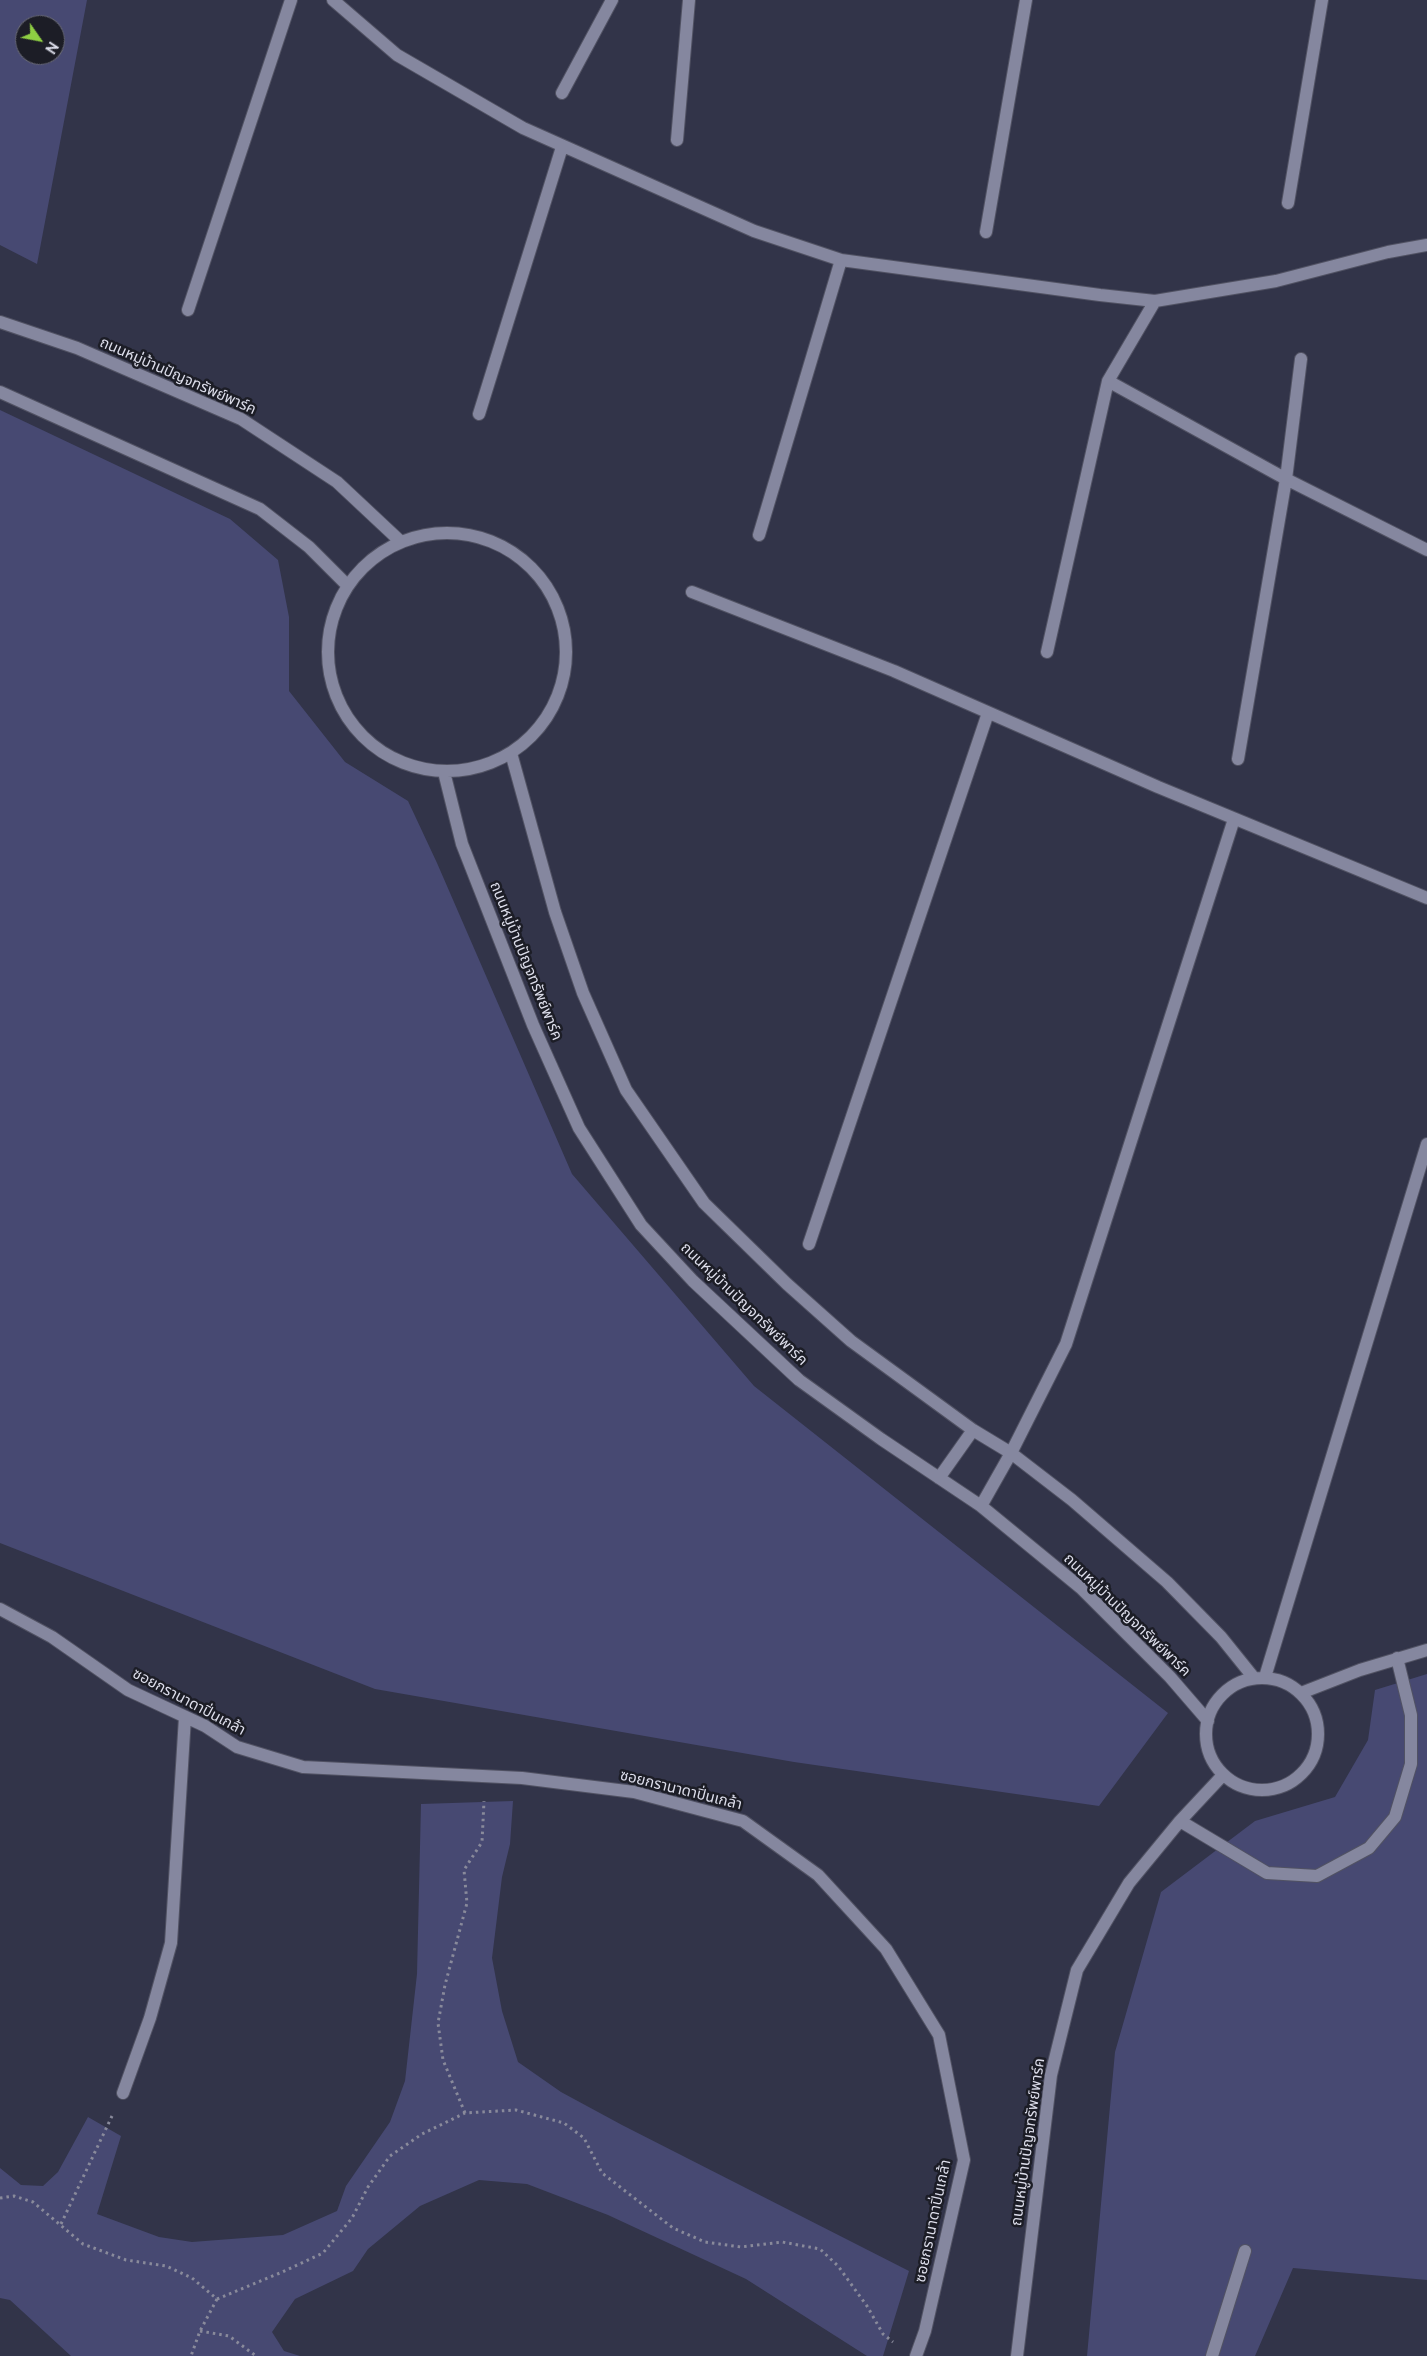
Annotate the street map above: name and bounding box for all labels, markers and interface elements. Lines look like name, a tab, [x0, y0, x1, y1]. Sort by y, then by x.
north arrow	[15, 15, 65, 65]
text: N	[42, 39, 61, 56]
street label: ถนนหมู่บ้านปัญจทรัพย์พาร์ค	[97, 333, 259, 419]
street label: ถนนหมู่บ้านปัญจทรัพย์พาร์ค	[486, 879, 566, 1043]
street label: ถนนหมู่บ้านปัญจทรัพย์พาร์ค	[677, 1239, 811, 1369]
street label: ถนนหมู่บ้านปัญจทรัพย์พาร์ค	[1060, 1550, 1194, 1680]
street label: ซอยกรานาดาปิ่นเกล้า	[129, 1665, 249, 1739]
street label: ซอยกรานาดาปิ่นเกล้า	[618, 1766, 744, 1814]
street label: ถนนหมู่บ้านปัญจทรัพย์พาร์ค	[1007, 2057, 1049, 2227]
street label: ซอยกรานาดาปิ่นเกล้า	[911, 2158, 955, 2284]

